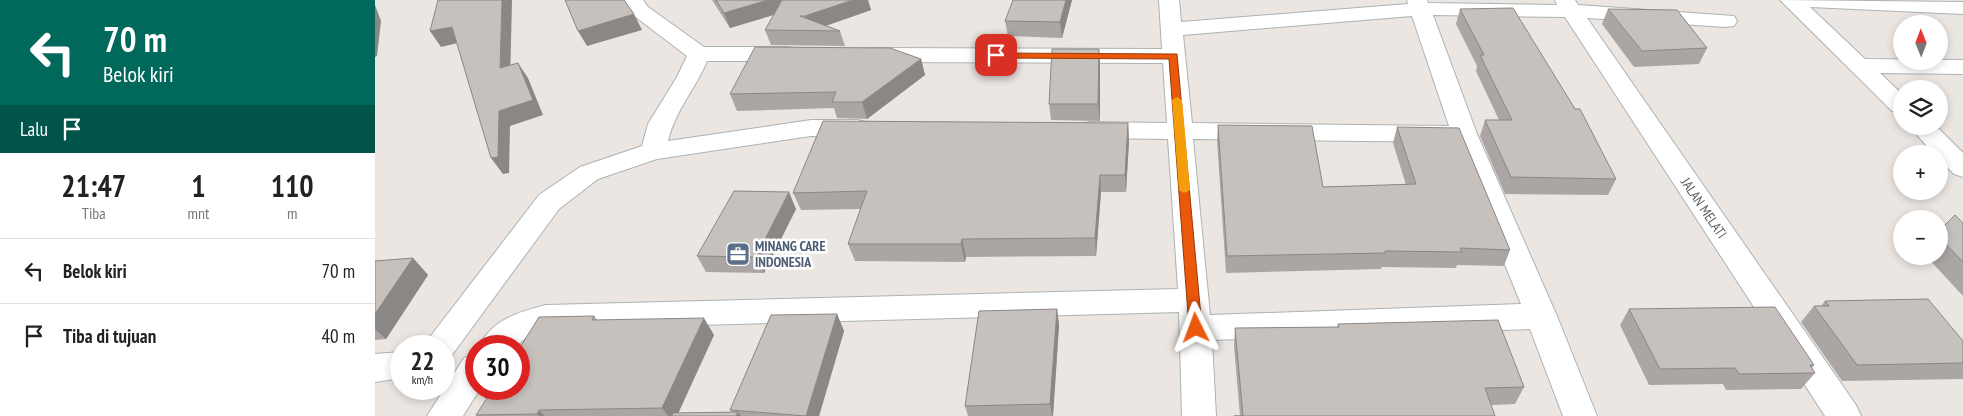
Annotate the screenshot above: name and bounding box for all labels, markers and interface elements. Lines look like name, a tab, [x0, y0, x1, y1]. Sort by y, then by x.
north arrow	[1893, 15, 1947, 70]
map controls	[1893, 15, 1948, 265]
text: 70 m	[103, 16, 167, 62]
icon: left	[20, 20, 85, 85]
pin	[975, 34, 1017, 76]
icon: arrive	[982, 41, 1010, 69]
text: Belok kiri	[103, 60, 174, 88]
button: layers	[1893, 80, 1948, 135]
icon: arrive	[58, 115, 86, 143]
text: Lalu	[20, 117, 48, 141]
button: +	[1893, 145, 1948, 200]
text: 21:47	[61, 166, 126, 205]
text: 1	[191, 166, 206, 205]
text: 110	[271, 166, 314, 205]
street label: JALAN MELATI	[1677, 173, 1731, 242]
text: Tiba	[82, 203, 106, 223]
text: mnt	[187, 203, 209, 223]
text: m	[287, 203, 297, 223]
button: −	[1893, 210, 1948, 265]
place label: MINANG CARE INDONESIA	[755, 237, 825, 271]
office icon: MINANG CARE INDONESIA	[725, 241, 751, 267]
icon: left	[20, 257, 48, 285]
text: Belok kiri	[63, 259, 127, 283]
text: 70 m	[322, 259, 355, 283]
position arrow	[1169, 301, 1221, 353]
icon: arrive	[20, 322, 48, 350]
text: Tiba di tujuan	[63, 324, 156, 348]
text: 40 m	[322, 324, 355, 348]
speed limit sign: 30	[465, 335, 530, 400]
text: 22	[411, 345, 434, 377]
text: km/h	[412, 372, 433, 387]

